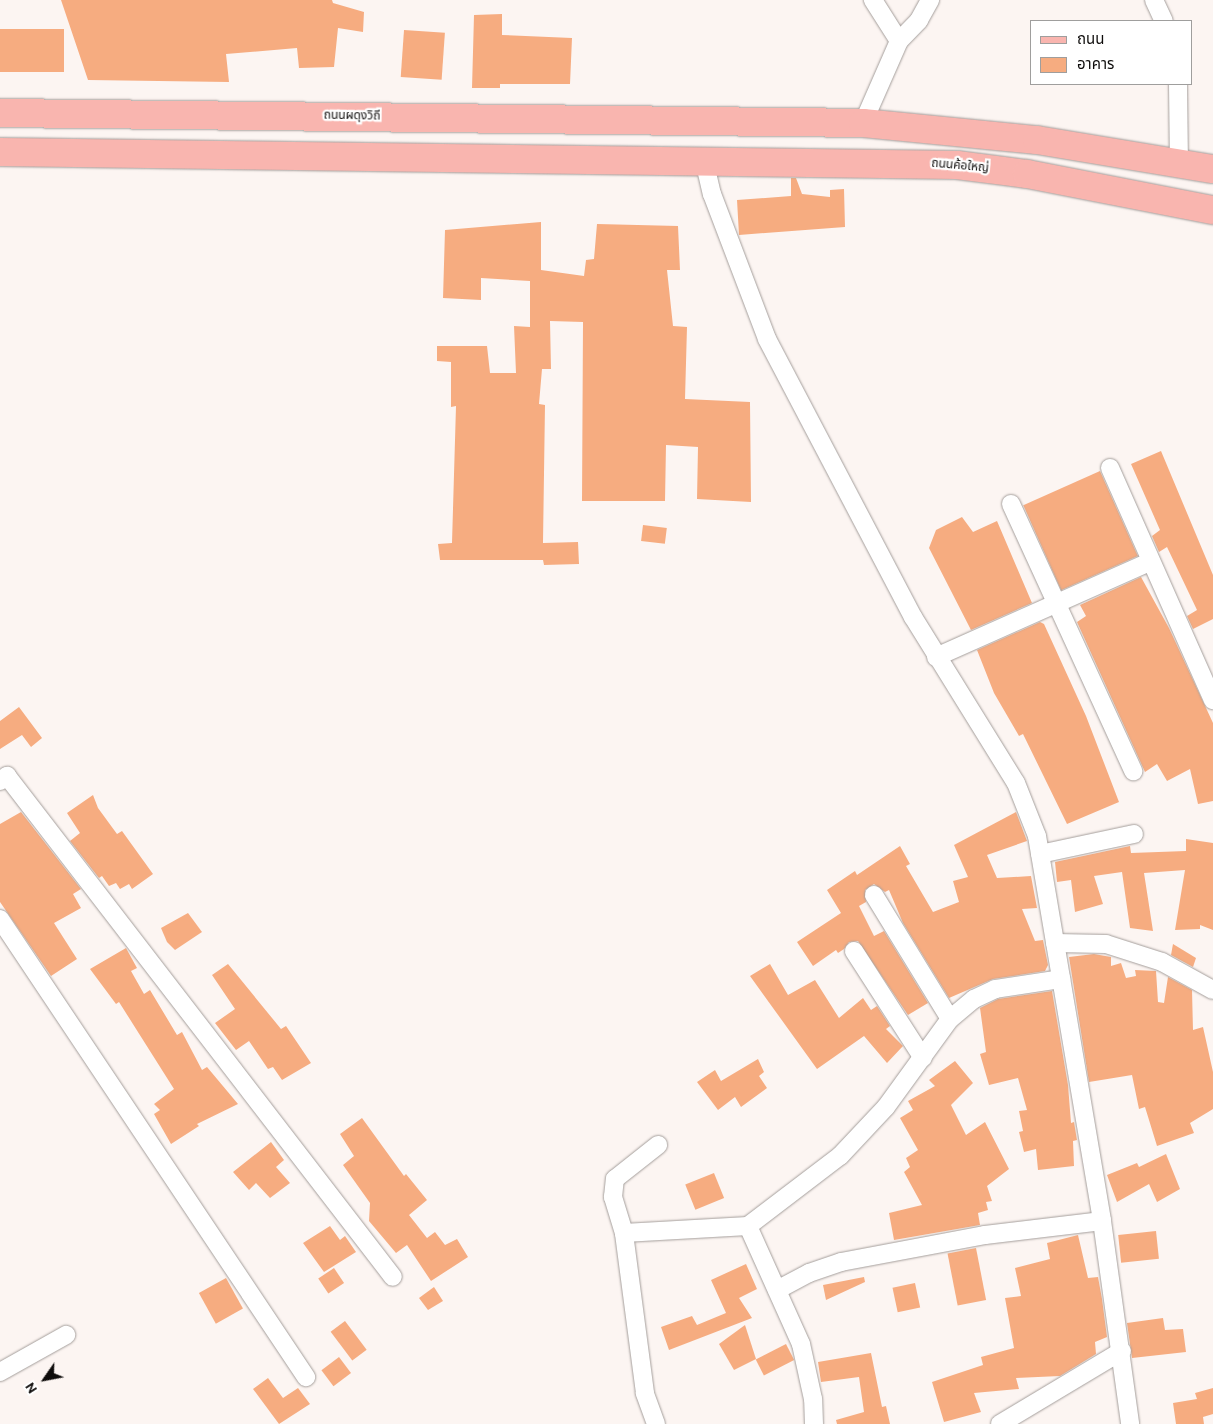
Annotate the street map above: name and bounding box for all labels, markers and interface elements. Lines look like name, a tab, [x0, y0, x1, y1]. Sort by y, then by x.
legend	[1030, 20, 1193, 85]
text: ถนน	[1077, 31, 1104, 50]
text: อาคาร	[1077, 56, 1114, 75]
street label: ถนนผดุงวิถี	[324, 109, 380, 125]
street label: ถนนค้อใหญ่	[931, 157, 989, 177]
north arrow	[20, 1354, 70, 1404]
text: N	[22, 1379, 42, 1396]

